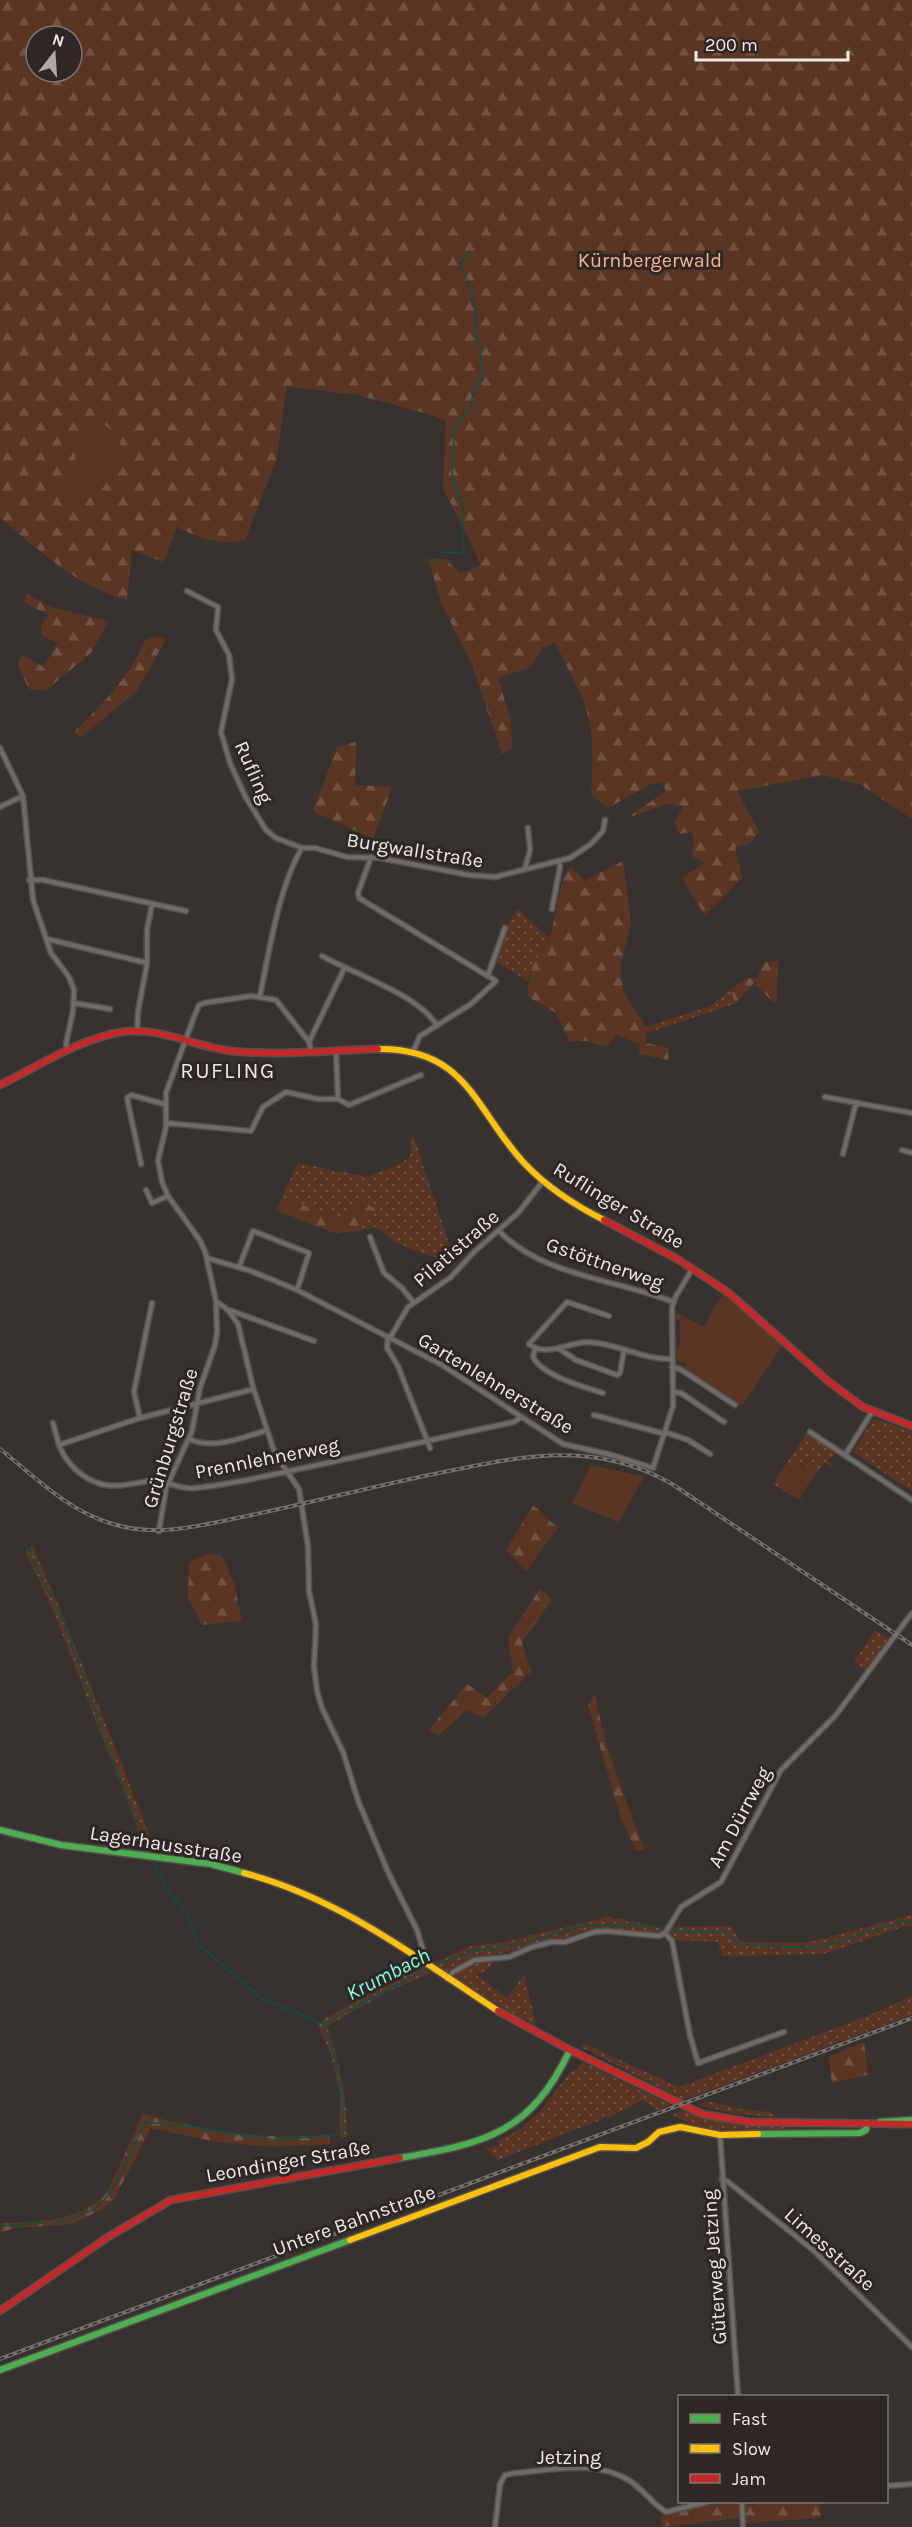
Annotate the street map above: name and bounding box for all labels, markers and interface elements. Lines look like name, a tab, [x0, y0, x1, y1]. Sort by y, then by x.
north arrow	[24, 24, 84, 84]
scale bar	[696, 24, 848, 62]
text: N	[50, 29, 67, 51]
text: 200 m	[705, 34, 758, 56]
park label: Kürnbergerwald	[578, 249, 722, 272]
street label: Rufling	[230, 737, 277, 807]
street label: Burgwallstraße	[345, 828, 485, 873]
district label: RUFLING	[180, 1058, 276, 1084]
street label: Ruflinger Straße	[549, 1157, 688, 1254]
street label: Pilatistraße	[409, 1205, 504, 1292]
street label: Gstöttnerweg	[543, 1233, 666, 1294]
street label: Gartenlehnerstraße	[414, 1328, 578, 1439]
street label: Grünburgstraße	[138, 1365, 203, 1511]
street label: Prennlehnerweg	[193, 1433, 341, 1484]
street label: Am Dürrweg	[703, 1763, 776, 1872]
street label: Lagerhausstraße	[88, 1821, 244, 1868]
water label: Krumbach	[342, 1943, 434, 2005]
street label: Leondinger Straße	[204, 2136, 372, 2187]
street label: Untere Bahnstraße	[270, 2180, 439, 2261]
street label: Güterweg Jetzing	[698, 2189, 731, 2345]
street label: Limesstraße	[780, 2203, 880, 2296]
legend	[678, 2395, 888, 2503]
text: Fast	[732, 2408, 767, 2430]
text: Slow	[732, 2438, 771, 2460]
street label: Jetzing	[537, 2446, 601, 2469]
text: Jam	[732, 2468, 766, 2490]

